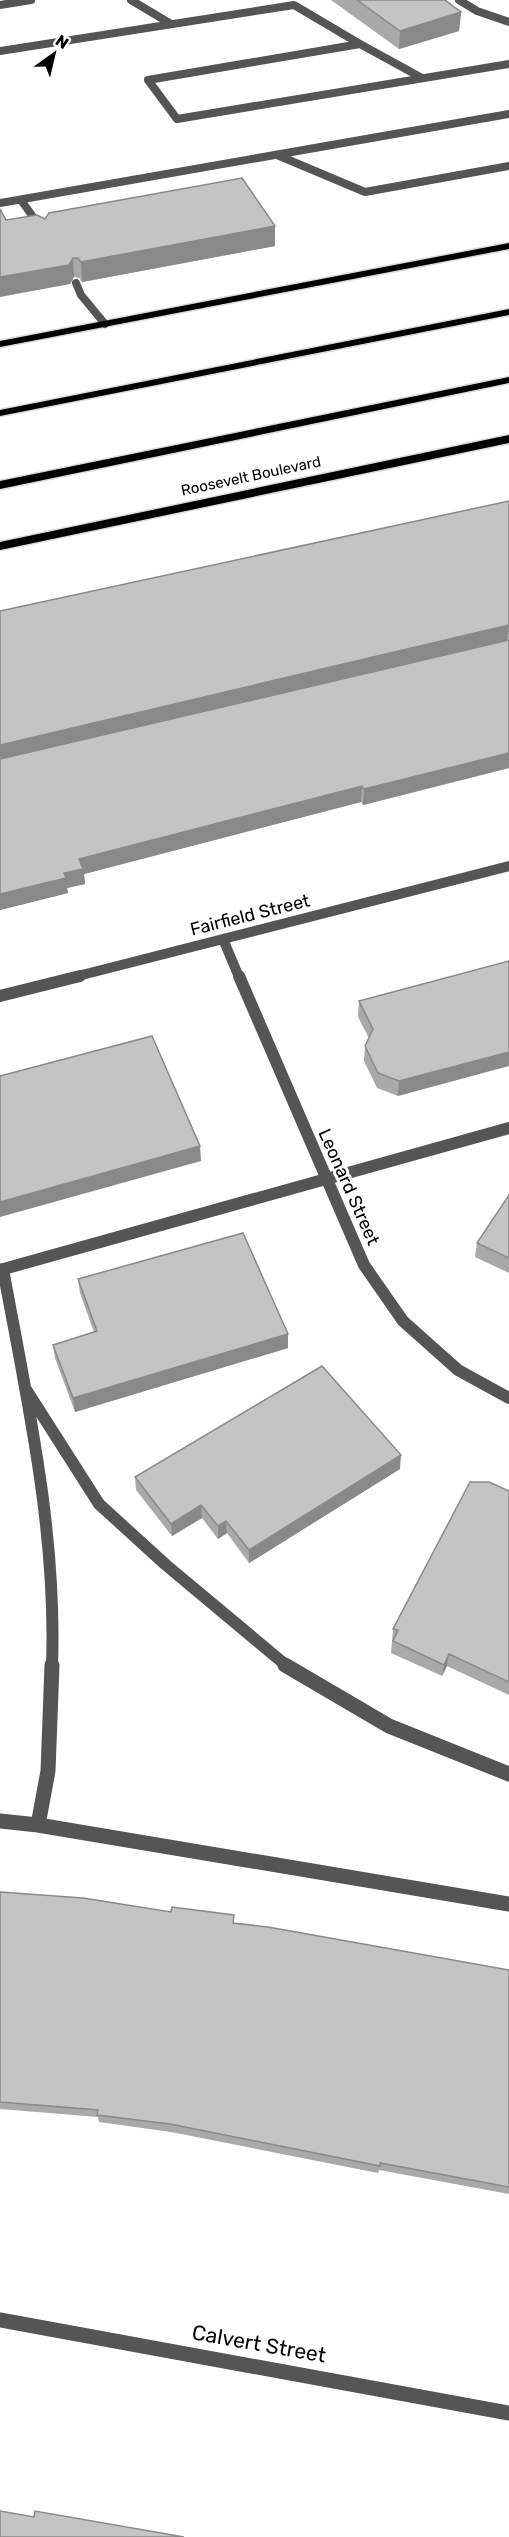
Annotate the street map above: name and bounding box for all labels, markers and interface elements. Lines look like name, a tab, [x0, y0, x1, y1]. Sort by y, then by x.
north arrow	[24, 24, 84, 84]
text: N	[52, 31, 72, 53]
street label: Roosevelt Boulevard	[179, 452, 323, 500]
street label: Fairfield Street	[188, 889, 312, 941]
street label: Leonard Street	[314, 1125, 384, 1249]
street label: Calvert Street	[190, 2319, 328, 2368]

